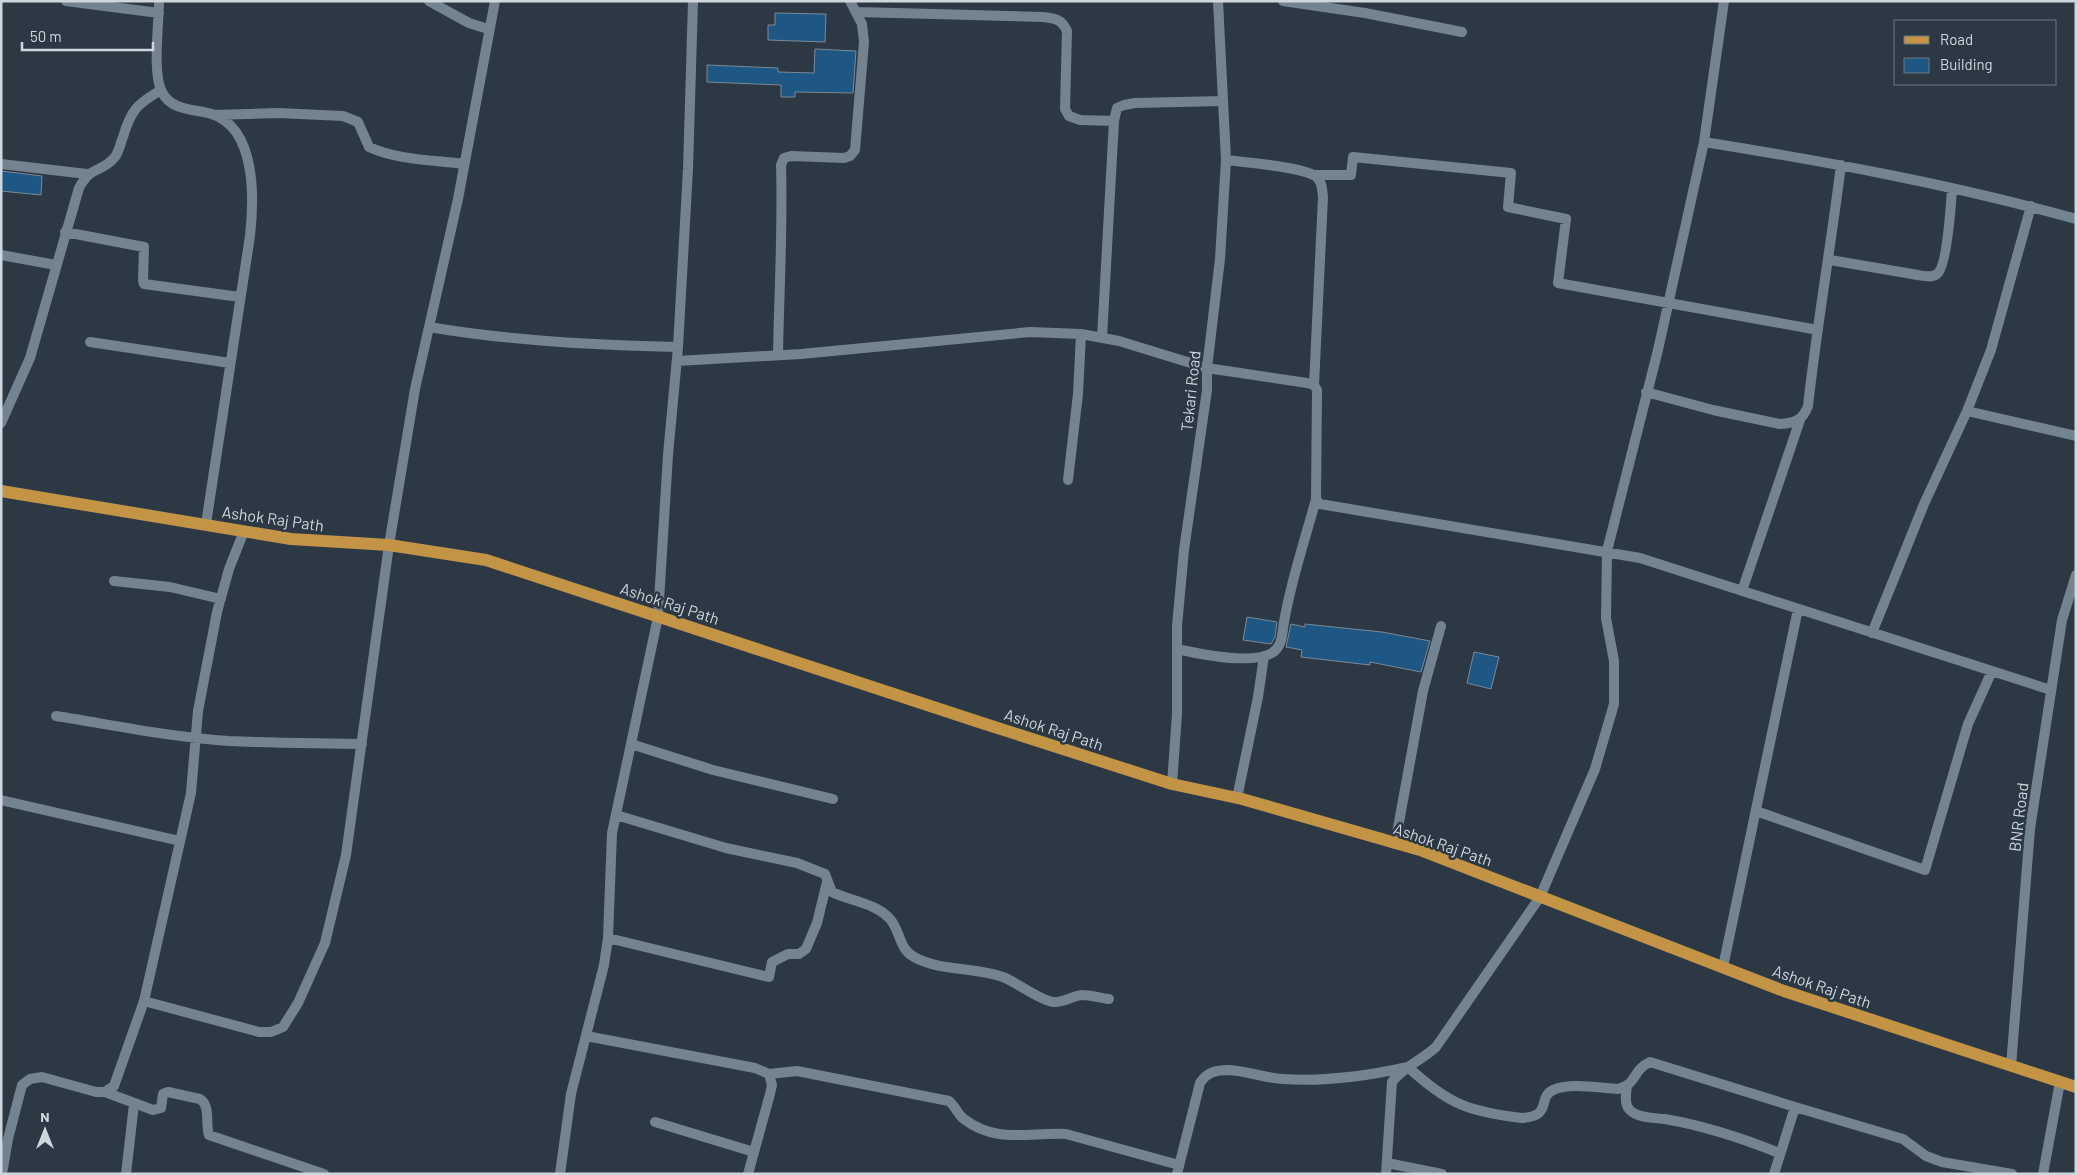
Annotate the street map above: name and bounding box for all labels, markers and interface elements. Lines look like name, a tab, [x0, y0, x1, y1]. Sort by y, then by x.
scale bar	[22, 20, 154, 52]
legend	[1894, 20, 2057, 85]
text: 50 m	[30, 27, 62, 45]
text: Road	[1940, 30, 1973, 48]
text: Building	[1940, 55, 1993, 73]
street label: Tekari Road	[1176, 350, 1204, 432]
street label: Ashok Raj Path	[221, 501, 325, 535]
street label: Ashok Raj Path	[618, 578, 722, 628]
street label: Ashok Raj Path	[1002, 704, 1106, 754]
street label: BNR Road	[2004, 781, 2032, 853]
street label: Ashok Raj Path	[1391, 818, 1495, 870]
street label: Ashok Raj Path	[1770, 960, 1874, 1012]
north arrow	[20, 1105, 70, 1155]
text: N	[40, 1108, 50, 1125]

